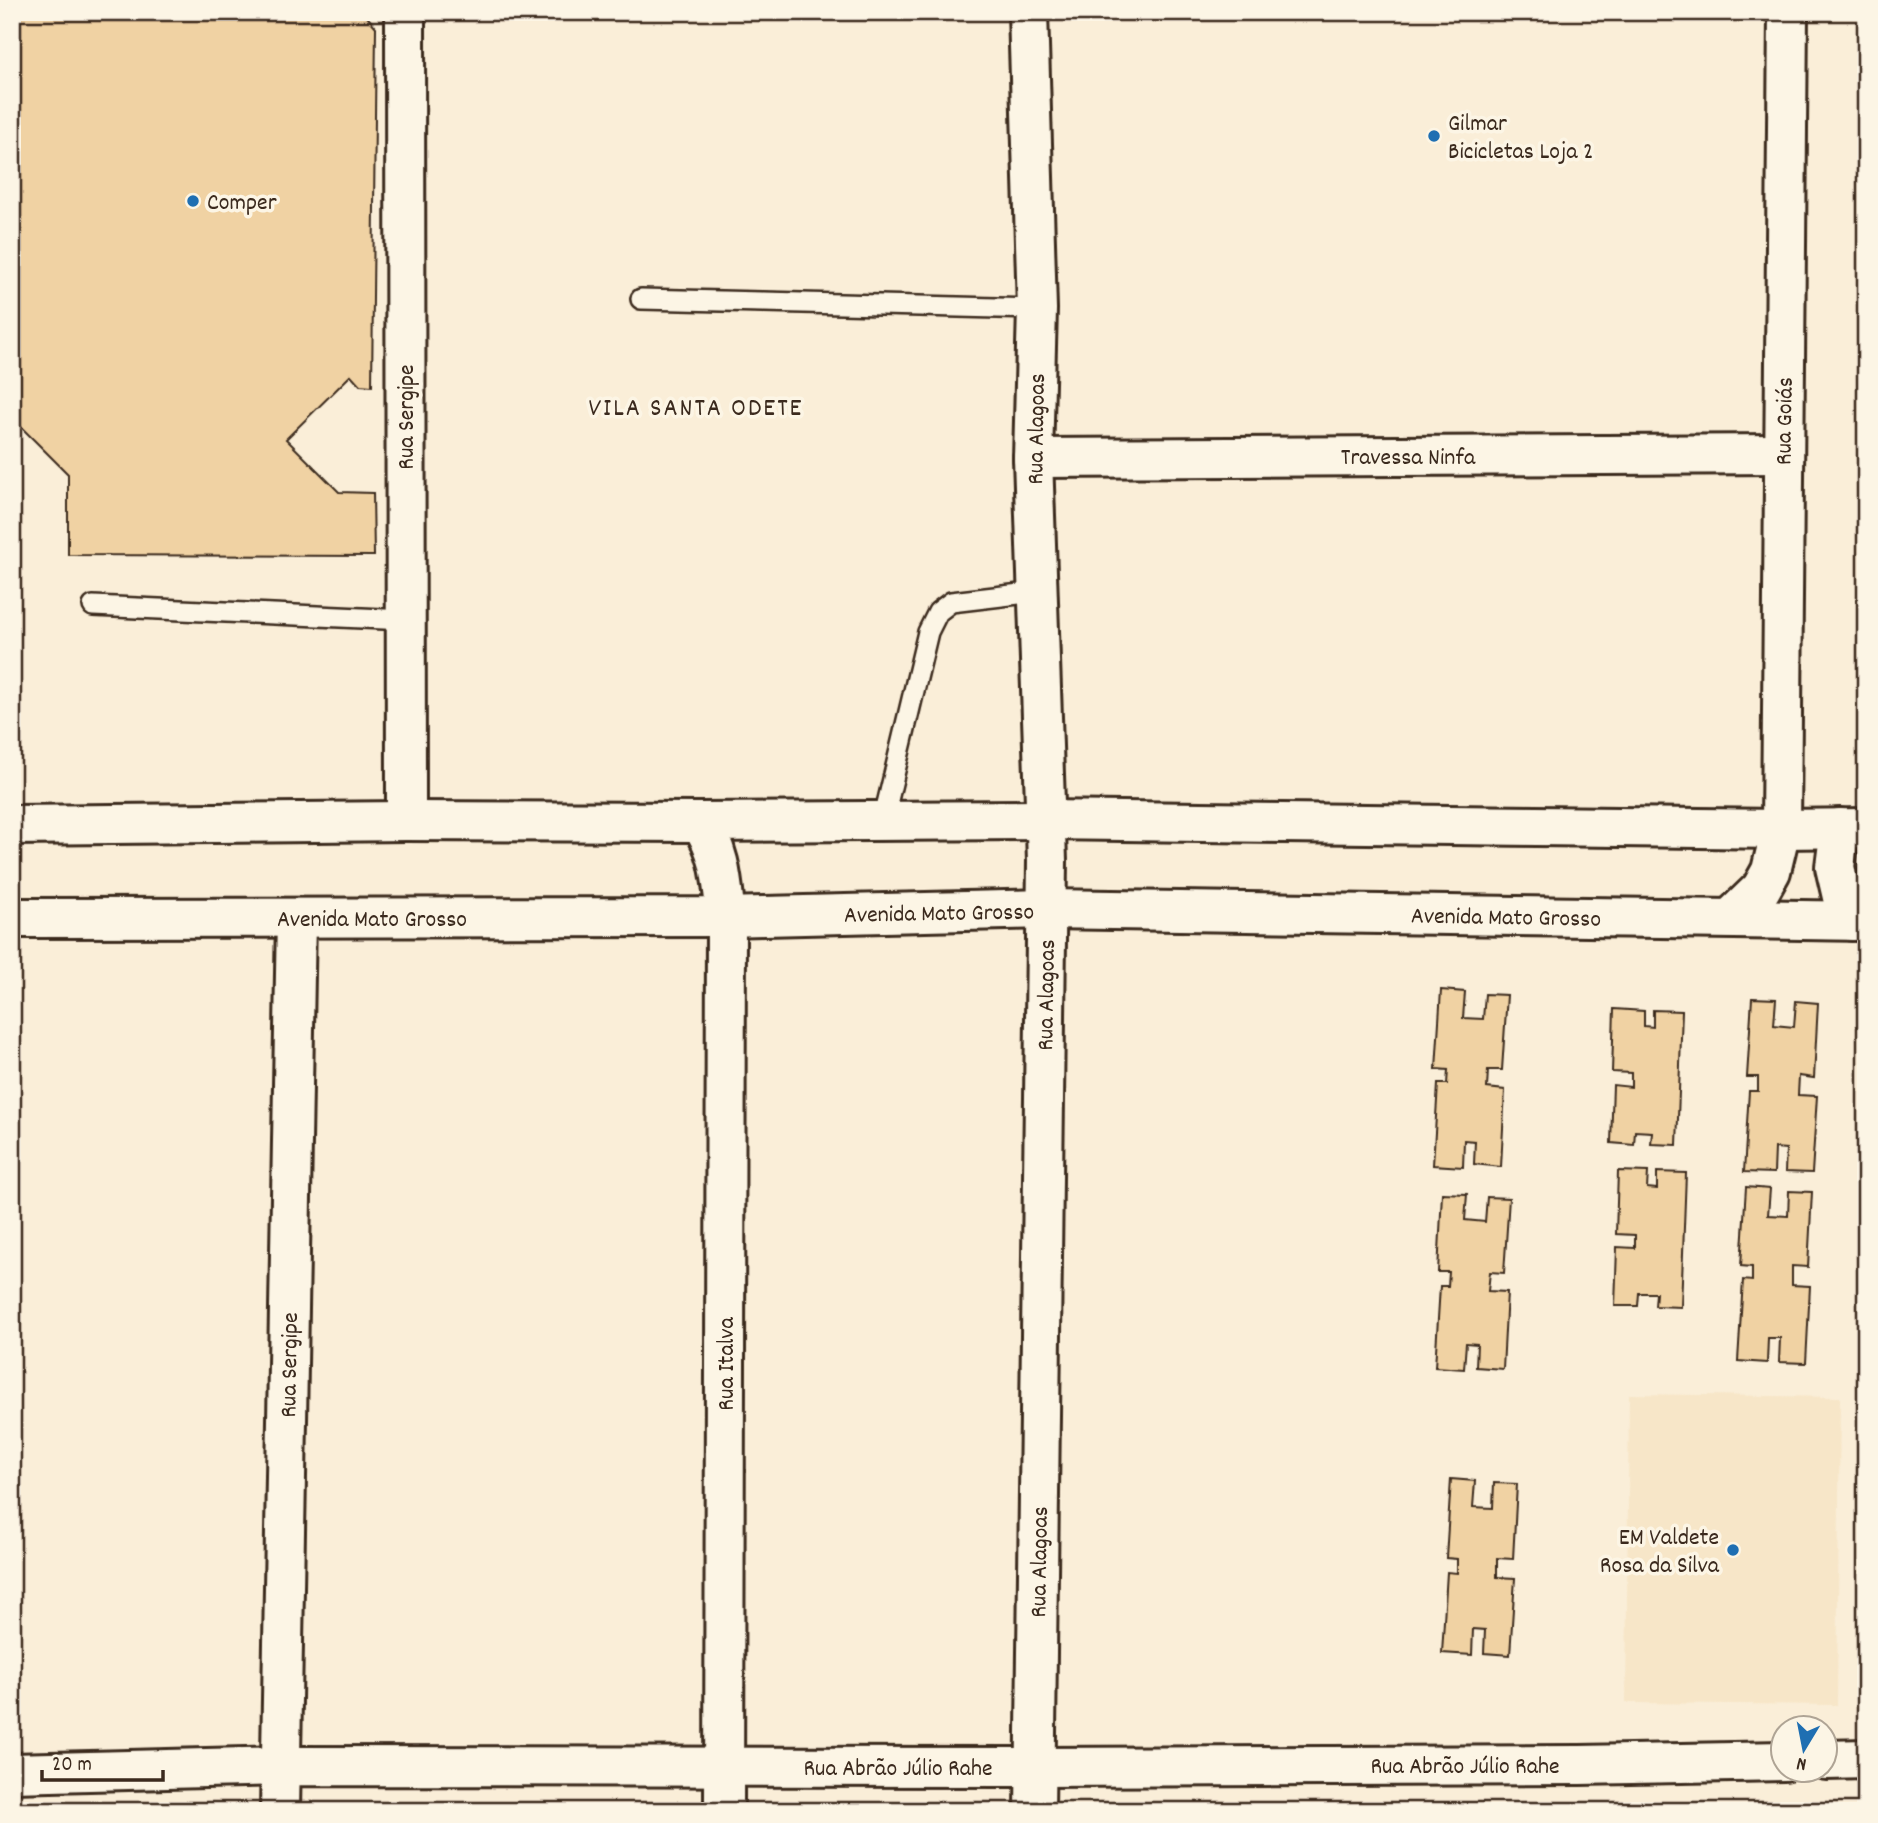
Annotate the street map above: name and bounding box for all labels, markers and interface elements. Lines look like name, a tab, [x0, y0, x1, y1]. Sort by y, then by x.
place label: Gilmar Bicicletas Loja 2	[1448, 108, 1593, 170]
marker: Gilmar Bicicletas Loja 2	[1426, 128, 1442, 144]
place label: Comper	[207, 187, 277, 221]
marker: Comper	[185, 193, 201, 209]
street label: Rua Sergipe	[391, 364, 425, 470]
street label: Rua Alagoas	[1020, 373, 1056, 485]
street label: Rua Goiás	[1768, 377, 1804, 465]
district label: VILA SANTA ODETE	[589, 391, 803, 428]
street label: Travessa Ninfa	[1341, 442, 1476, 476]
street label: Avenida Mato Grosso	[844, 896, 1034, 934]
street label: Avenida Mato Grosso	[1411, 900, 1601, 938]
street label: Avenida Mato Grosso	[277, 904, 467, 938]
street label: Rua Alagoas	[1030, 939, 1066, 1051]
street label: Rua Sergipe	[273, 1312, 309, 1418]
street label: Rua Italva	[711, 1317, 745, 1411]
street label: Rua Alagoas	[1023, 1506, 1059, 1618]
place label: EM Valdete Rosa da Silva	[1600, 1522, 1720, 1584]
marker: EM Valdete Rosa da Silva	[1725, 1542, 1741, 1558]
north arrow	[1770, 1714, 1840, 1784]
scale bar	[42, 1739, 163, 1783]
text: N	[1795, 1748, 1809, 1776]
text: 20 m	[52, 1751, 92, 1781]
street label: Rua Abrão Júlio Rahe	[1370, 1751, 1560, 1785]
street label: Rua Abrão Júlio Rahe	[803, 1753, 993, 1787]

